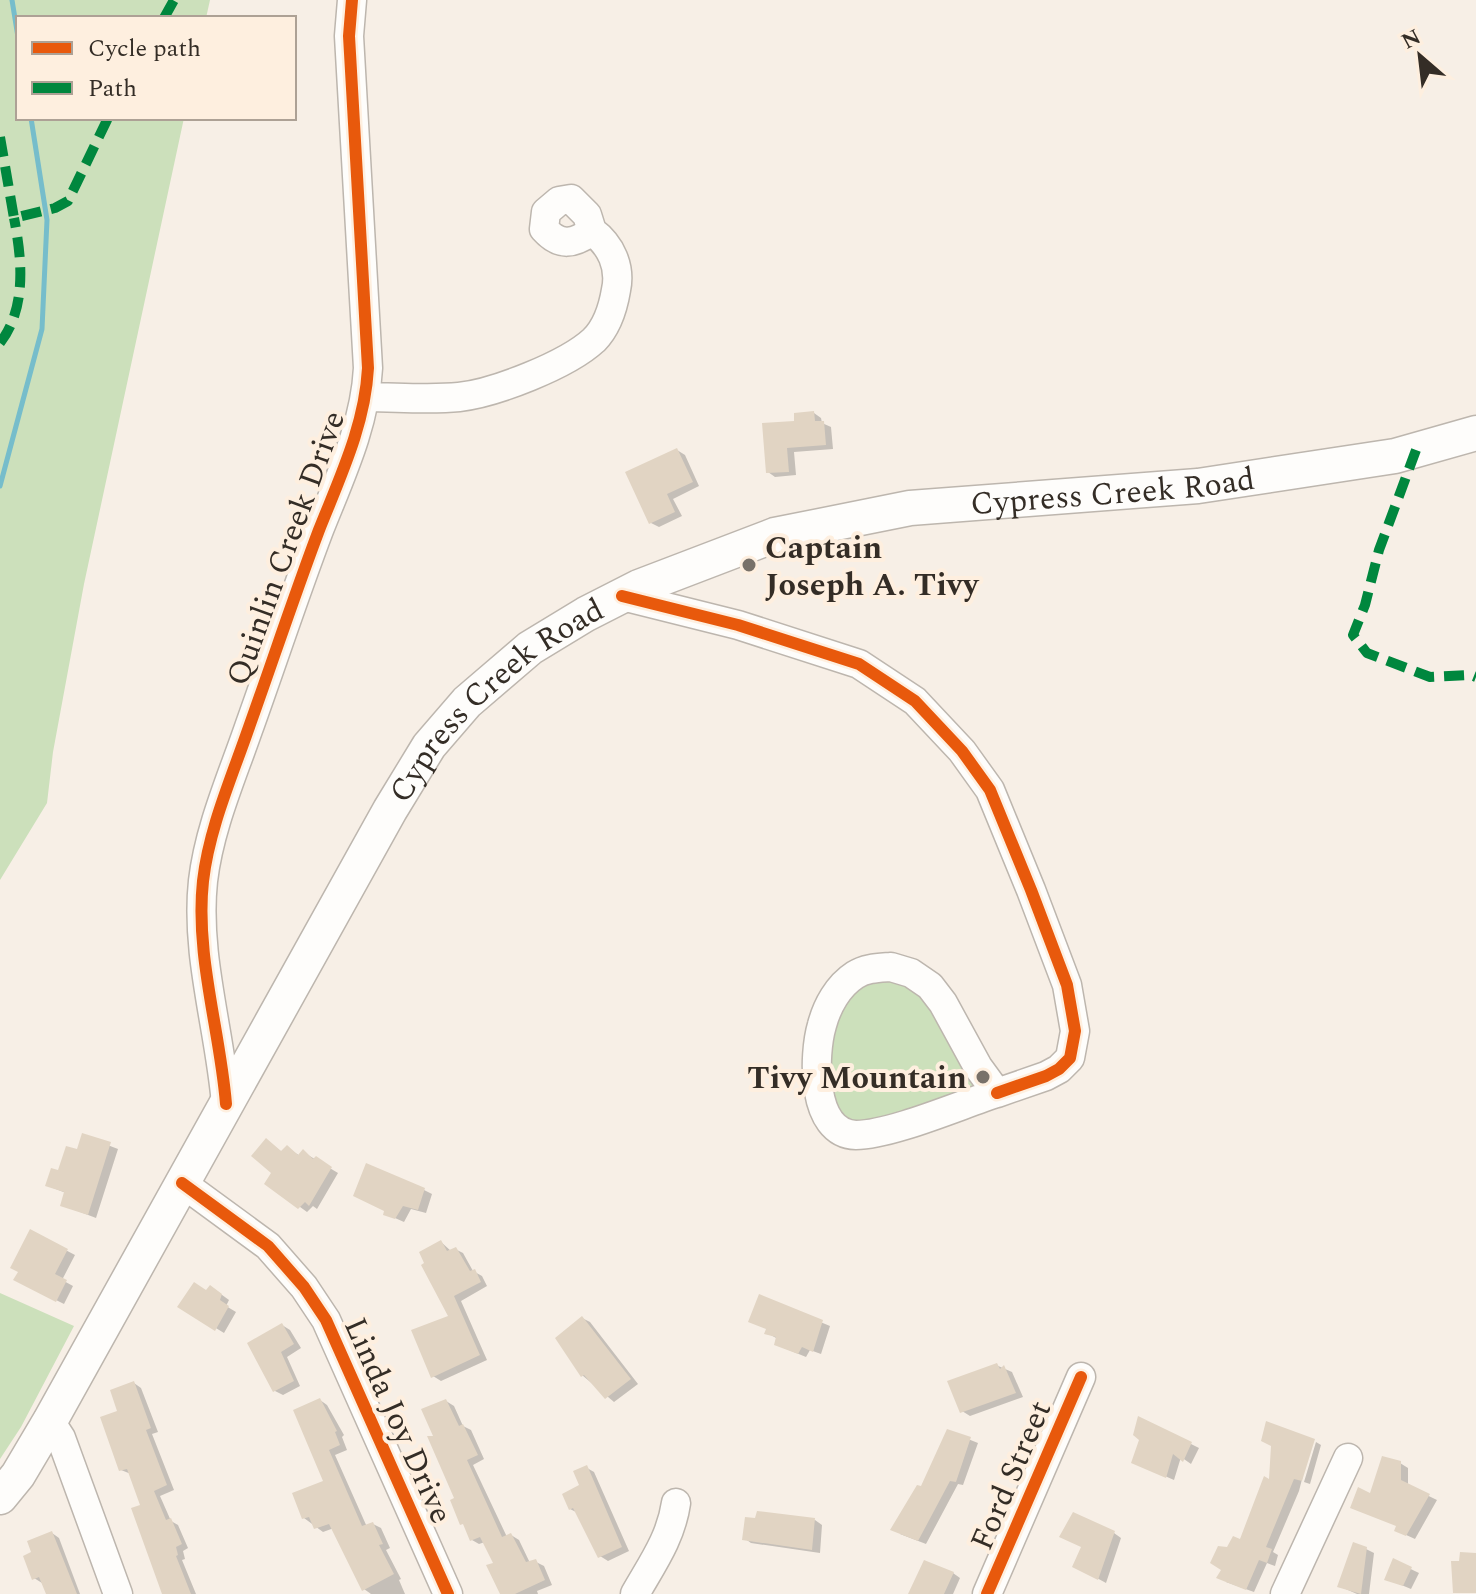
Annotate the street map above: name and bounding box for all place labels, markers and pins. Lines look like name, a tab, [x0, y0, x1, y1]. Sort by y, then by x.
place label: Captain Joseph A. Tivy	[765, 524, 980, 610]
marker: Captain Joseph A. Tivy	[740, 556, 758, 574]
place label: Tivy Mountain	[747, 1054, 967, 1103]
marker: Tivy Mountain	[974, 1068, 992, 1086]

